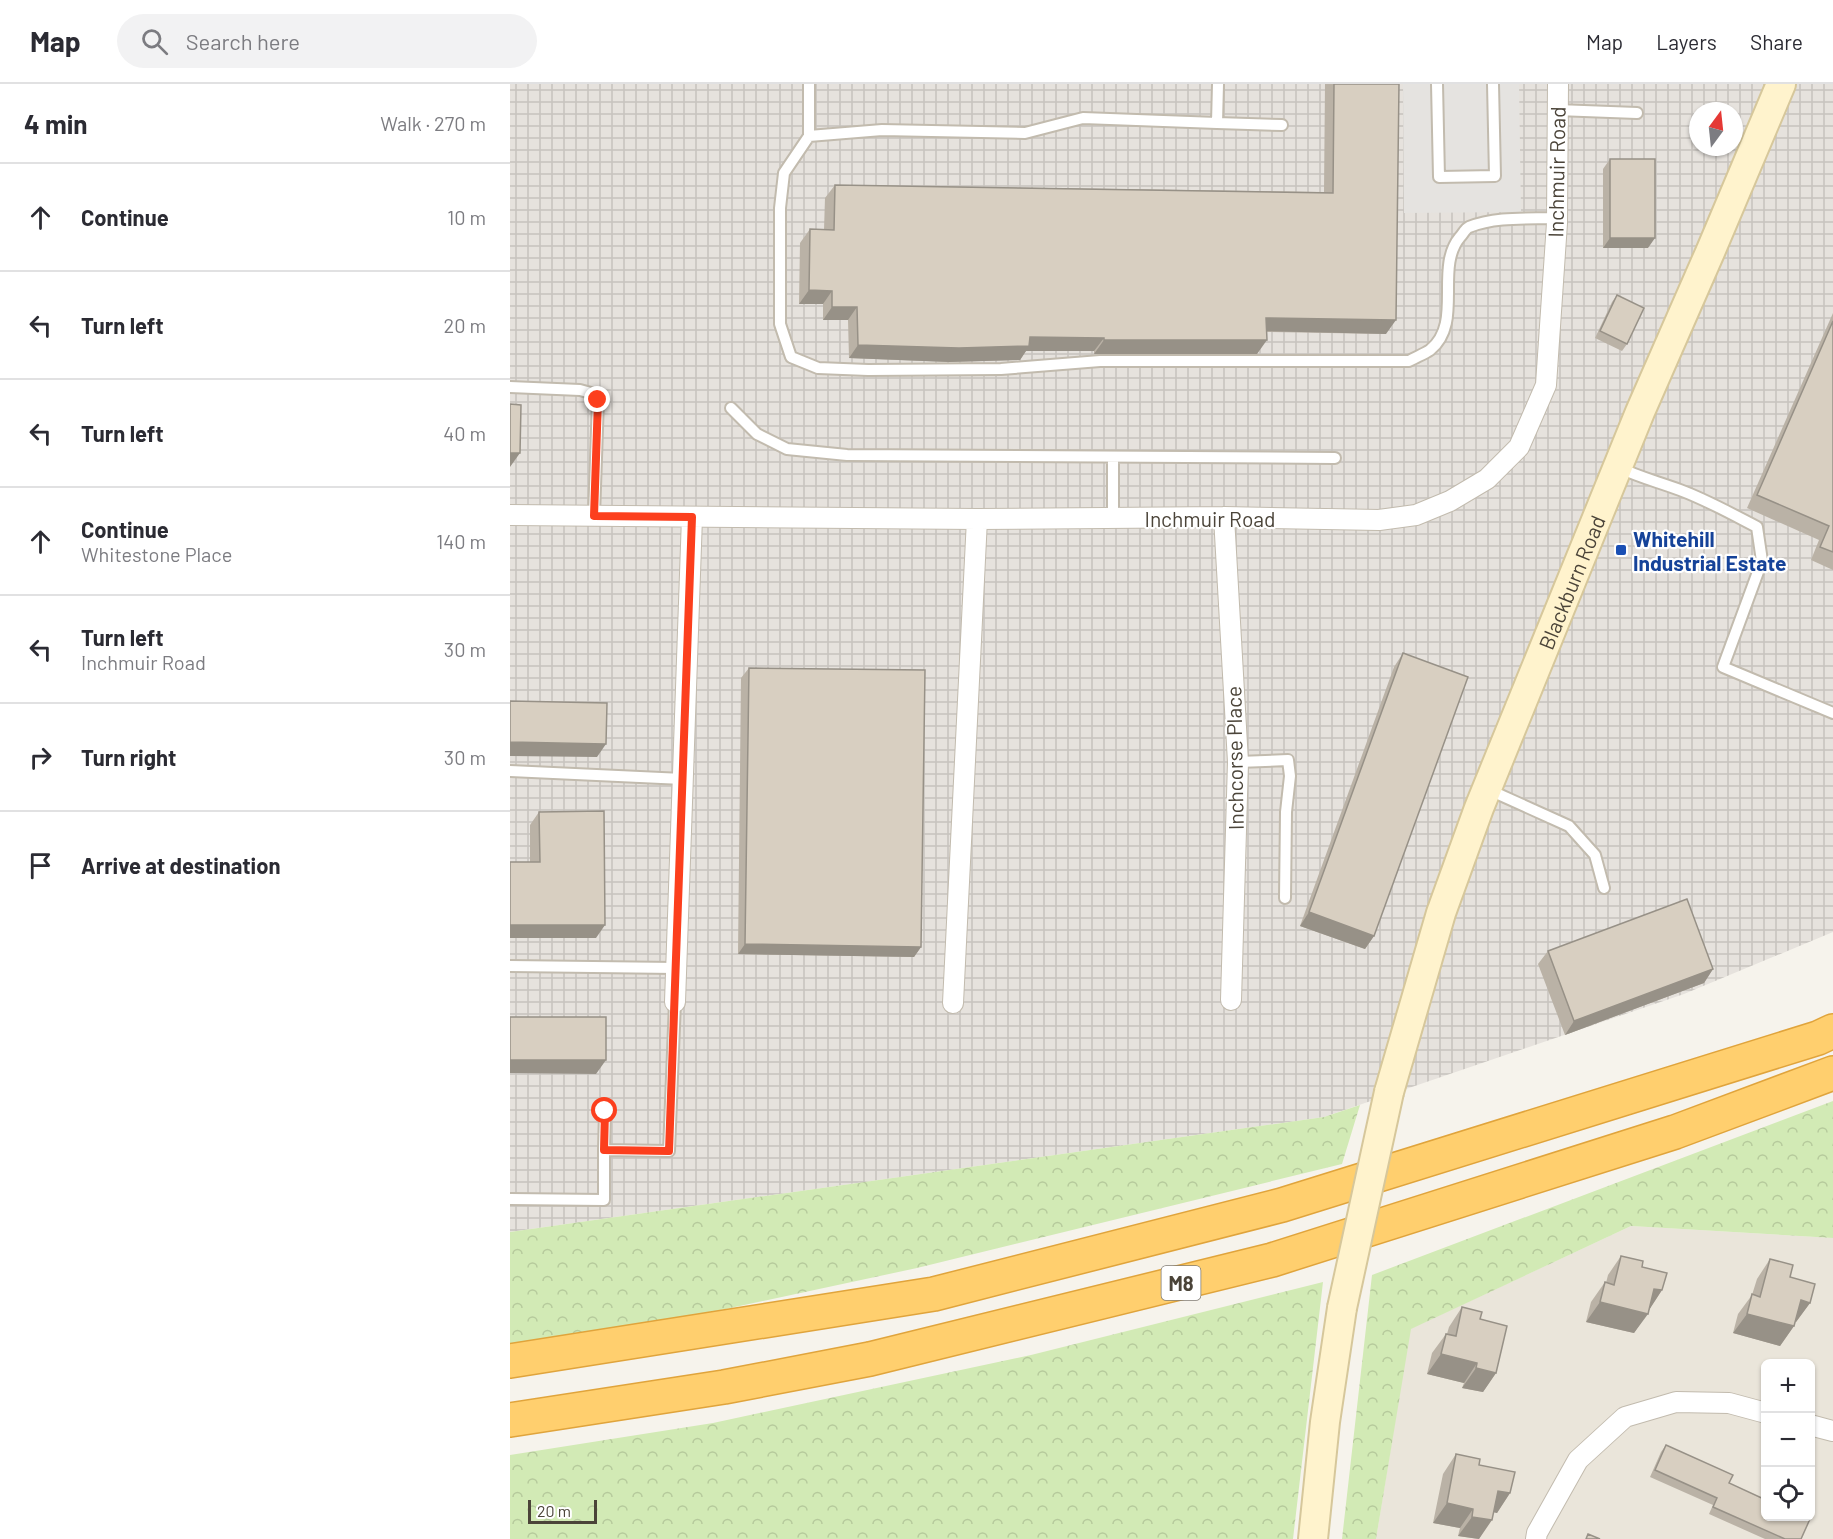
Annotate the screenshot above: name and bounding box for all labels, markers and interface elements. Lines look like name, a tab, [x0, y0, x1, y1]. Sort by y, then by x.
search box	[117, 14, 537, 68]
text: Map	[30, 24, 81, 58]
icon: search	[138, 25, 171, 58]
text: Search here	[186, 28, 300, 54]
text: Map	[1586, 29, 1623, 54]
text: Layers	[1656, 29, 1717, 54]
text: Share	[1750, 29, 1803, 54]
north arrow	[1689, 102, 1743, 156]
street label: Inchmuir Road	[1542, 106, 1570, 238]
text: 4 min	[24, 108, 88, 139]
text: Walk · 270 m	[380, 111, 486, 135]
icon: ahead	[24, 201, 57, 234]
text: Continue	[81, 204, 169, 230]
text: 10 m	[447, 205, 486, 229]
icon: left	[24, 309, 57, 342]
text: Turn left	[81, 312, 164, 338]
text: 20 m	[443, 313, 486, 337]
route end	[584, 386, 610, 412]
icon: left	[24, 417, 57, 450]
text: Turn left	[81, 420, 164, 446]
text: 40 m	[443, 421, 486, 445]
street label: Inchmuir Road	[1144, 506, 1276, 531]
street label: Blackburn Road	[1532, 511, 1609, 653]
text: Continue	[81, 516, 169, 542]
icon: ahead	[24, 525, 57, 558]
place label: Whitehill Industrial Estate	[1633, 526, 1787, 575]
text: 140 m	[436, 529, 486, 553]
text: Whitestone Place	[81, 542, 232, 566]
marker: Whitehill Industrial Estate	[1614, 543, 1628, 557]
text: Turn left	[81, 624, 164, 650]
icon: left	[24, 633, 57, 666]
text: 30 m	[444, 637, 486, 661]
text: Inchmuir Road	[81, 650, 206, 674]
street label: Inchcorse Place	[1220, 686, 1248, 830]
icon: right	[24, 741, 57, 774]
text: Turn right	[81, 744, 176, 770]
text: 30 m	[444, 745, 486, 769]
icon: arrive	[24, 849, 57, 882]
text: Arrive at destination	[81, 852, 280, 878]
route start	[591, 1097, 617, 1123]
road number: M8	[1162, 1266, 1200, 1300]
map controls	[1761, 1359, 1815, 1521]
button: +	[1761, 1359, 1815, 1413]
button: −	[1761, 1413, 1815, 1467]
button: locate	[1761, 1467, 1815, 1521]
scale bar	[528, 1497, 597, 1524]
text: 20 m	[537, 1501, 571, 1520]

